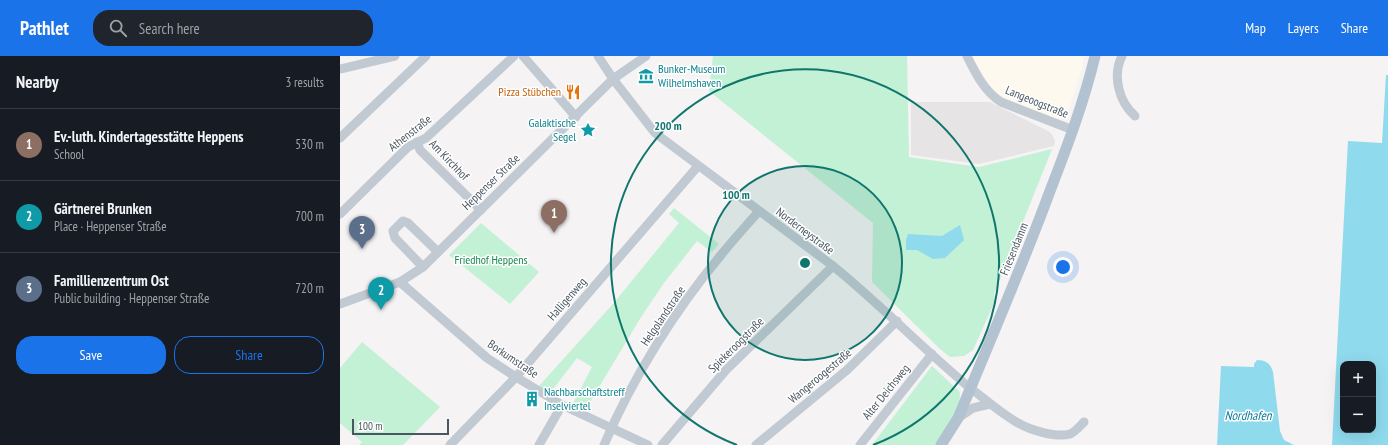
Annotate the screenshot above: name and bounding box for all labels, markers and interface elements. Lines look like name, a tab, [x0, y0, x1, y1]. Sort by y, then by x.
search box	[93, 10, 373, 46]
text: Pathlet	[20, 16, 69, 40]
icon: search	[107, 17, 129, 39]
text: Search here	[139, 19, 200, 38]
text: Map	[1245, 19, 1266, 37]
text: Layers	[1288, 19, 1319, 37]
text: Share	[1341, 19, 1368, 37]
place label: Bunker-Museum Wilhelmshaven	[658, 61, 725, 90]
museum icon: Bunker-Museum Wilhelmshaven	[637, 67, 655, 85]
text: Nearby	[16, 71, 59, 93]
text: 3 results	[285, 74, 324, 91]
street label: Langeoogstraße	[1003, 82, 1071, 121]
restaurant icon: Pizza Stübchen	[564, 83, 582, 101]
place label: Pizza Stübchen	[498, 84, 561, 99]
street label: Athenstraße	[385, 111, 434, 154]
place label: Galaktische Segel	[529, 115, 576, 144]
text: 200 m	[654, 118, 682, 133]
place icon: Galaktische Segel	[579, 121, 597, 139]
text: Ev.-luth. Kindertagesstätte Heppens	[54, 127, 243, 146]
text: 1	[26, 136, 32, 153]
text: 530 m	[295, 136, 324, 153]
street label: Am Kirchhof	[426, 136, 473, 184]
text: School	[54, 146, 84, 163]
street label: Heppenser Straße	[459, 150, 523, 213]
text: 100 m	[722, 187, 750, 202]
text: Gärtnerei Brunken	[54, 199, 152, 218]
pin: 1	[541, 200, 567, 233]
street label: Norderneystraße	[773, 204, 837, 257]
text: 2	[26, 208, 32, 225]
text: 700 m	[295, 208, 324, 225]
pin: 3	[349, 216, 375, 249]
text: Place · Heppenser Straße	[54, 218, 167, 235]
street label: Friesendamm	[996, 220, 1031, 277]
park label: Friedhof Heppens	[454, 252, 528, 267]
centre of rings	[798, 256, 812, 270]
your location	[1053, 257, 1073, 277]
text: Famillienzentrum Ost	[54, 271, 169, 290]
street label: Halligenweg	[544, 274, 589, 323]
pin: 2	[368, 277, 394, 310]
text: 3	[26, 280, 32, 297]
text: 720 m	[295, 280, 324, 297]
street label: Helgolandstraße	[637, 283, 688, 348]
text: Public building · Heppenser Straße	[54, 290, 209, 307]
street label: Spiekeroogstraße	[705, 314, 767, 376]
button: Save	[16, 336, 166, 374]
button: Share	[174, 336, 324, 374]
street label: Borkumstraße	[485, 336, 542, 381]
street label: Wangeroogestraße	[785, 345, 854, 406]
street label: Alter Deichsweg	[859, 361, 913, 422]
map controls	[1340, 361, 1376, 433]
button: +	[1340, 361, 1376, 397]
place label: Nachbarschaftstreff Inselviertel	[544, 384, 625, 413]
building icon: Nachbarschaftstreff Inselviertel	[523, 390, 541, 408]
button: −	[1340, 397, 1376, 433]
water label: Nordhafen	[1224, 407, 1273, 424]
scale bar	[352, 417, 449, 436]
text: 100 m	[358, 419, 382, 433]

